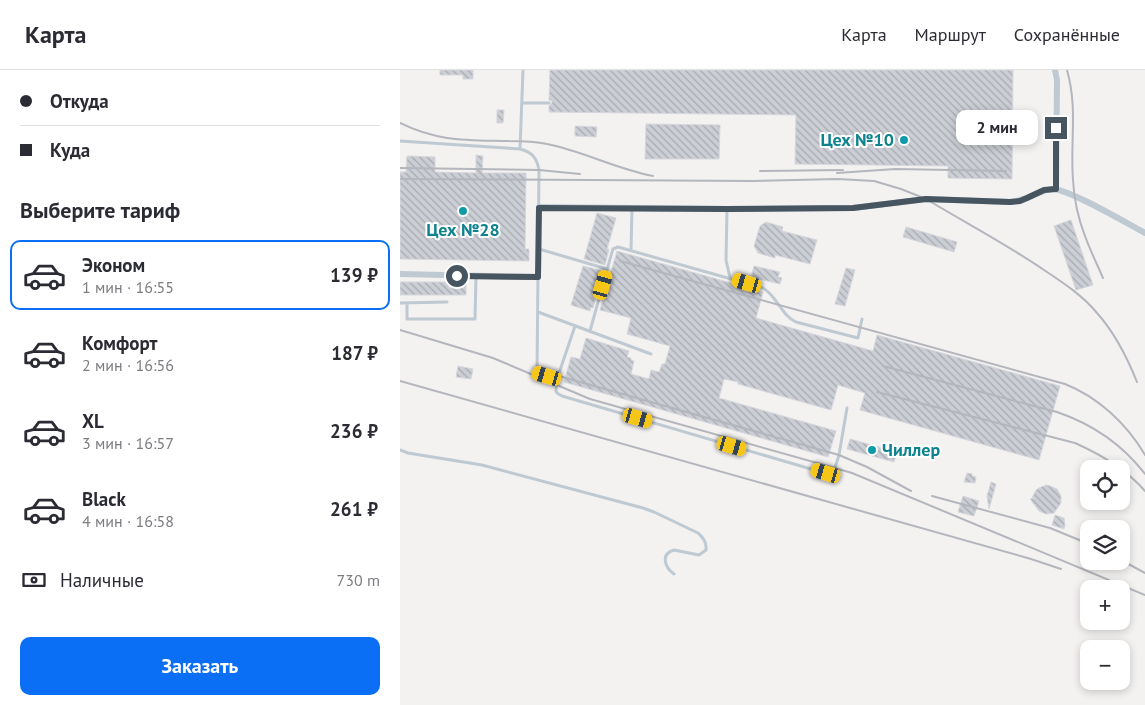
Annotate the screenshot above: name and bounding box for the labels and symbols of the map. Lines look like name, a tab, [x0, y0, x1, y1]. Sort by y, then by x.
callout: 2 мин	[956, 110, 1038, 146]
route end	[1045, 117, 1067, 139]
place label: Цех №10	[820, 128, 894, 151]
marker: Цех №10	[898, 134, 910, 146]
marker: Цех №28	[457, 205, 469, 217]
place label: Цех №28	[426, 218, 500, 241]
route start	[446, 265, 468, 287]
car	[591, 269, 614, 301]
car	[730, 272, 763, 294]
car	[530, 365, 563, 387]
car	[621, 407, 654, 429]
car	[715, 435, 748, 457]
place label: Чиллер	[882, 438, 940, 461]
marker: Чиллер	[866, 444, 878, 456]
car	[809, 462, 842, 484]

